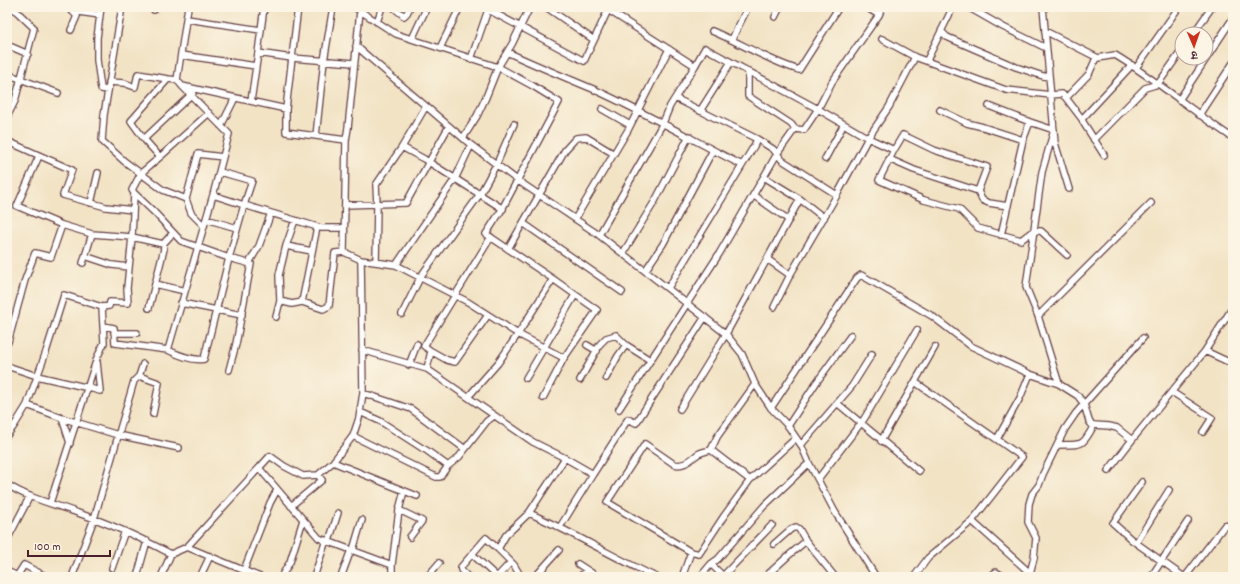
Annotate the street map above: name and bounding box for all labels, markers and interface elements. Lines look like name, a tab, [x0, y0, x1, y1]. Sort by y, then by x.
north arrow	[1174, 26, 1214, 66]
text: उ	[1190, 46, 1199, 62]
scale bar	[28, 532, 110, 558]
text: 100 m	[34, 539, 61, 556]

